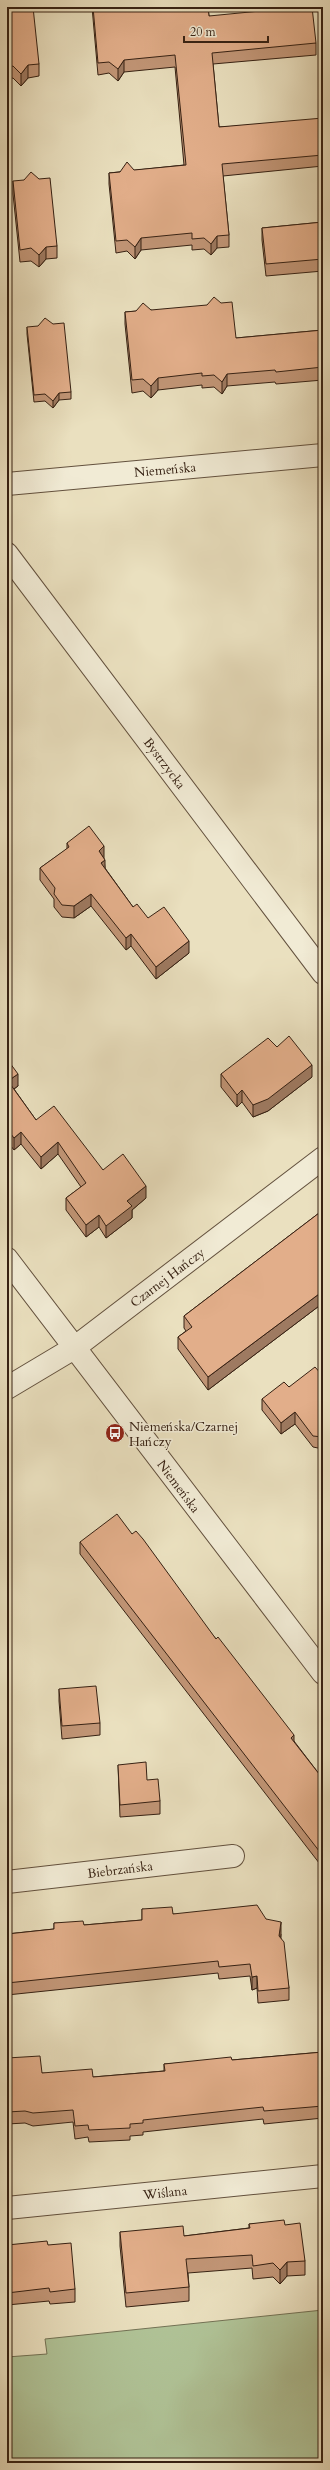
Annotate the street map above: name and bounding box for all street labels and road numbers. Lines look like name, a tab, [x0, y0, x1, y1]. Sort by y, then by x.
street label: Niemeńska	[133, 458, 197, 482]
street label: Bystrzycka	[139, 734, 190, 793]
street label: Czarnej Hańczy	[127, 1244, 209, 1312]
street label: Niemeńska	[152, 1456, 204, 1517]
street label: Biebrzańska	[86, 1857, 154, 1883]
street label: Wiślana	[141, 2182, 188, 2204]

